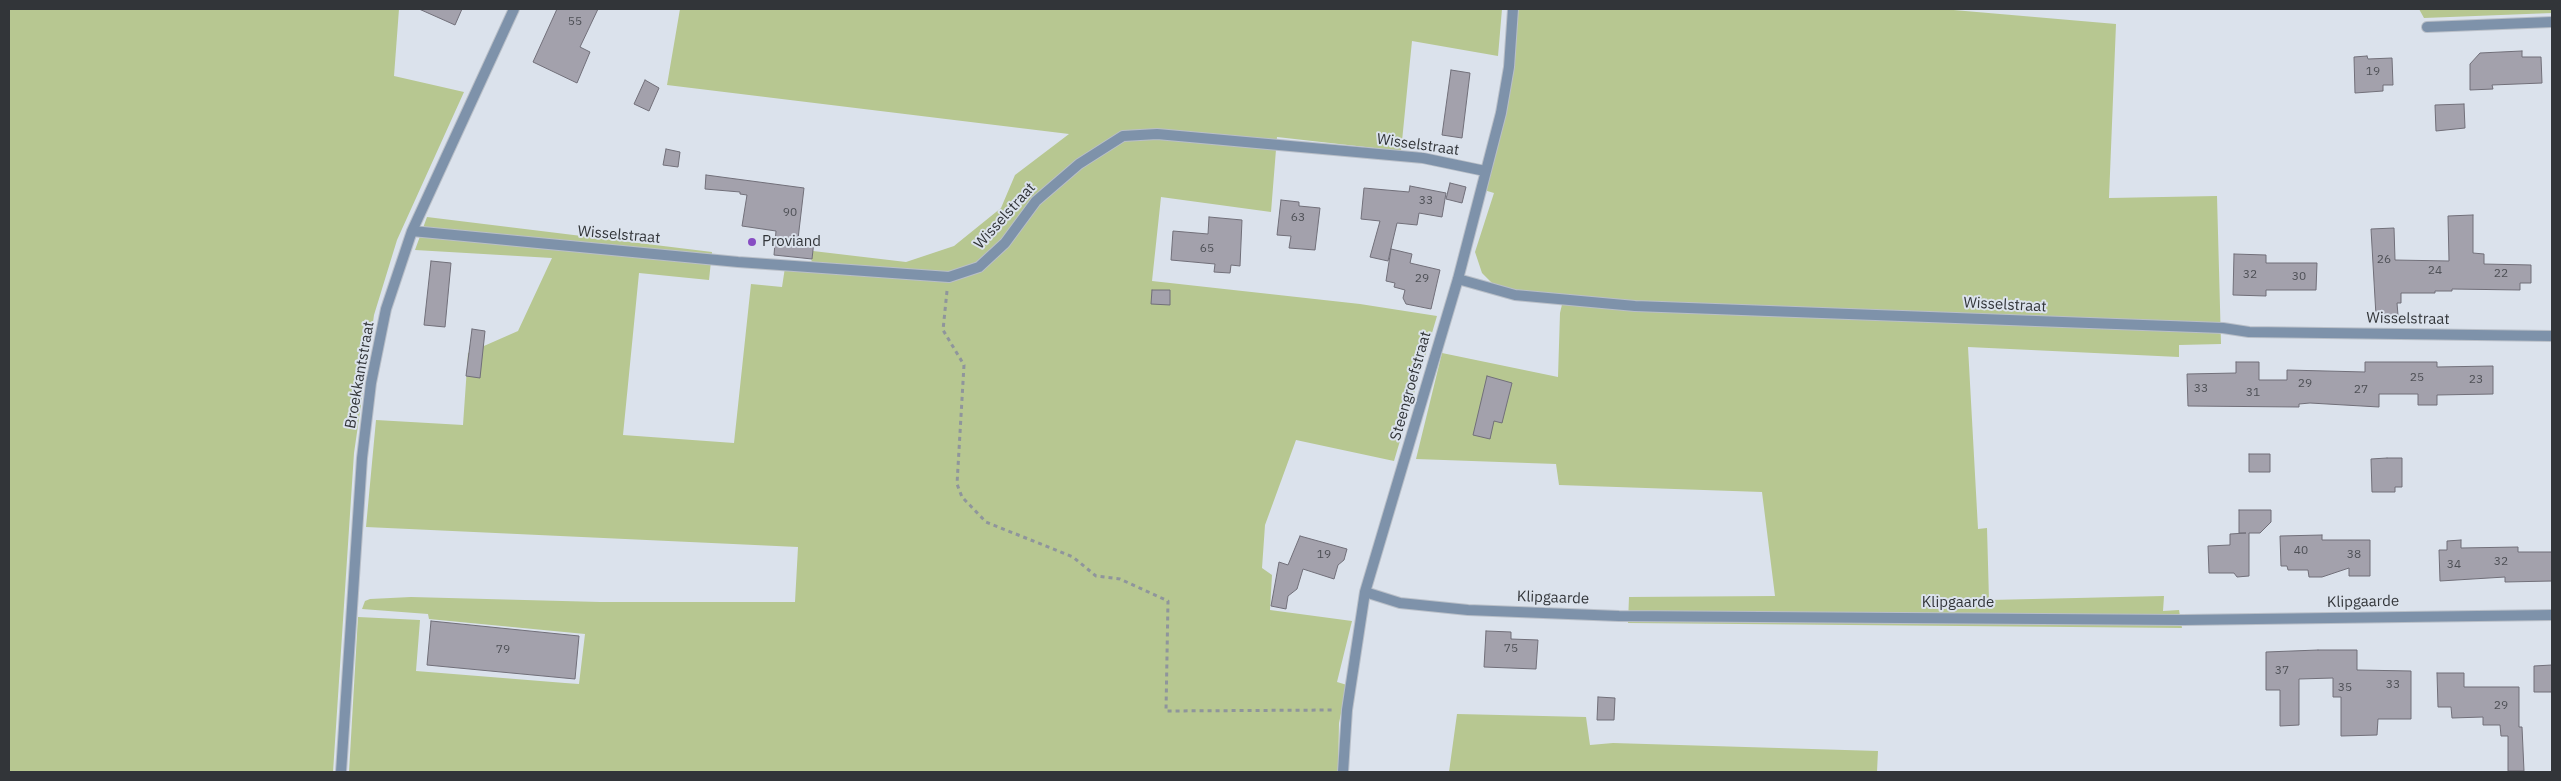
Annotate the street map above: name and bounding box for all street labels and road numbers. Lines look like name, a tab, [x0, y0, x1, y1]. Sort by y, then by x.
street label: Wisselstraat	[1376, 130, 1460, 160]
street label: Wisselstraat	[970, 179, 1040, 253]
street label: Wisselstraat	[577, 222, 661, 248]
street label: Wisselstraat	[1963, 294, 2047, 316]
street label: Wisselstraat	[2366, 309, 2450, 329]
street label: Broekkantstraat	[342, 320, 378, 430]
street label: Steengroefstraat	[1387, 329, 1435, 443]
street label: Klipgaarde	[1517, 588, 1589, 608]
street label: Klipgaarde	[2327, 592, 2399, 612]
street label: Klipgaarde	[1922, 594, 1994, 612]

